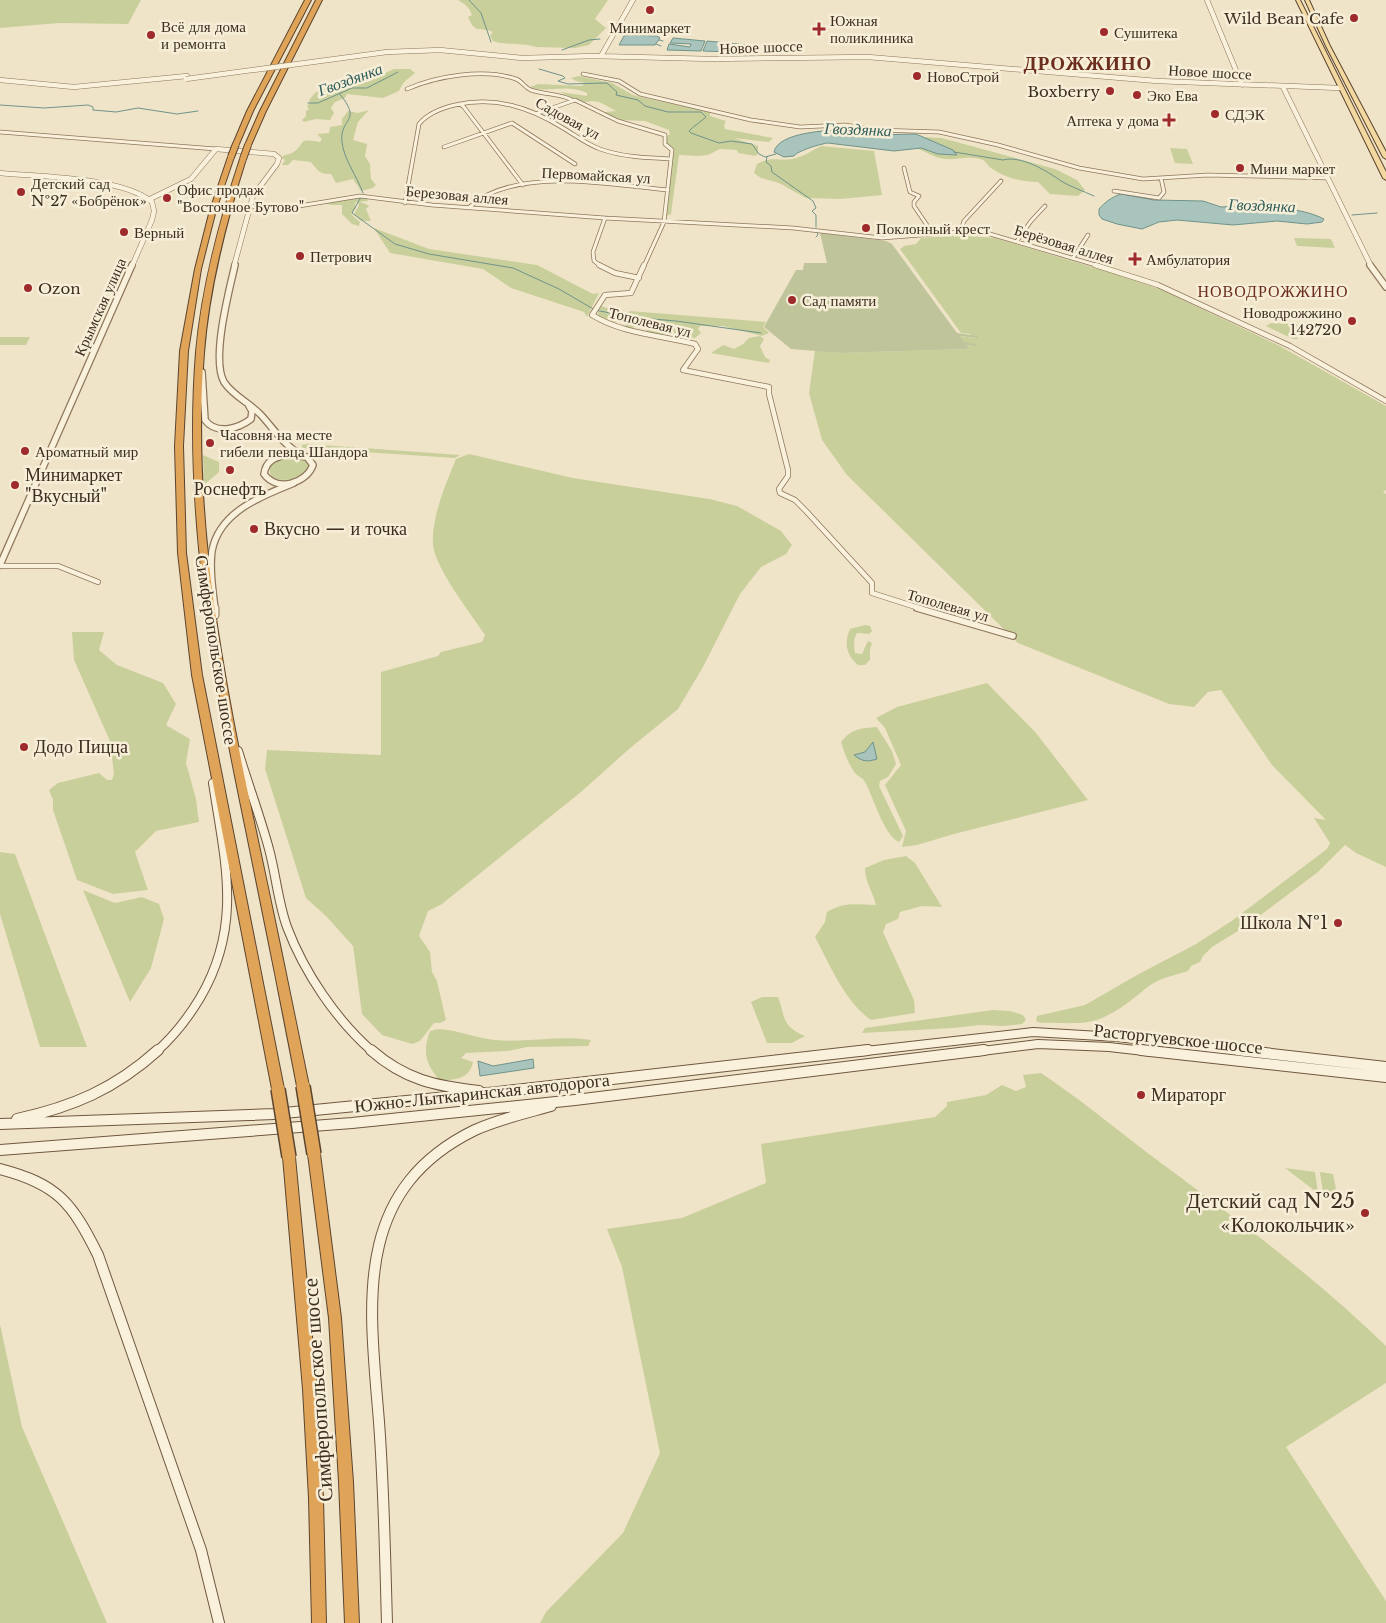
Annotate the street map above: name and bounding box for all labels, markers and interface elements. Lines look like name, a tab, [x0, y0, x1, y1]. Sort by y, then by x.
marker: Минимаркет	[644, 4, 656, 16]
place label: Wild Bean Cafe	[1223, 9, 1344, 28]
place label: Южная поликлиника	[830, 11, 914, 47]
marker: Wild Bean Cafe	[1348, 12, 1360, 24]
place label: Всё для дома и ремонта	[161, 17, 246, 53]
place label: Минимаркет	[609, 18, 691, 37]
marker: Южная поликлиника	[812, 22, 826, 36]
place label: Сушитека	[1114, 23, 1178, 42]
marker: Сушитека	[1098, 26, 1110, 38]
marker: Всё для дома и ремонта	[145, 29, 157, 41]
street label: Новое шоссе	[719, 36, 803, 58]
district label: ДРОЖЖИНО	[1024, 52, 1152, 75]
water label: Гвоздянка	[314, 58, 385, 100]
street label: Новое шоссе	[1168, 60, 1253, 84]
place label: НовоСтрой	[927, 67, 999, 86]
marker: НовоСтрой	[911, 70, 923, 82]
place label: Boxberry	[1028, 82, 1100, 101]
marker: Boxberry	[1104, 85, 1116, 97]
place label: Эко Ева	[1147, 86, 1198, 105]
marker: Эко Ева	[1131, 89, 1143, 101]
street label: Садовая ул	[532, 93, 604, 144]
place label: СДЭК	[1225, 105, 1266, 124]
marker: СДЭК	[1209, 108, 1221, 120]
place label: Аптека у дома	[1066, 111, 1159, 130]
marker: Аптека у дома	[1163, 114, 1175, 126]
water label: Гвоздянка	[823, 118, 892, 140]
place label: Мини маркет	[1250, 159, 1336, 178]
marker: Мини маркет	[1234, 162, 1246, 174]
street label: Первомайская ул	[541, 163, 652, 187]
place label: Детский сад №27 «Бобрёнок»	[31, 174, 147, 210]
place label: Офис продаж "Восточное Бутово"	[177, 180, 304, 216]
street label: Березовая аллея	[405, 181, 509, 209]
marker: Детский сад №27 «Бобрёнок»	[15, 186, 27, 198]
marker: Офис продаж "Восточное Бутово"	[161, 192, 173, 204]
water label: Гвоздянка	[1227, 194, 1296, 216]
place label: Поклонный крест	[876, 219, 991, 238]
street label: Берёзовая аллея	[1012, 220, 1116, 268]
marker: Поклонный крест	[860, 222, 872, 234]
place label: Верный	[134, 223, 184, 242]
marker: Верный	[118, 226, 130, 238]
place label: Петрович	[310, 247, 372, 266]
marker: Петрович	[294, 250, 306, 262]
place label: Амбулатория	[1146, 250, 1230, 269]
marker: Амбулатория	[1128, 252, 1142, 266]
street label: Крымская улица	[70, 255, 130, 359]
place label: Ozon	[38, 279, 81, 298]
district label: НОВОДРОЖЖИНО	[1197, 281, 1349, 301]
marker: Ozon	[22, 282, 34, 294]
place label: Сад памяти	[802, 291, 876, 310]
marker: Сад памяти	[786, 294, 798, 306]
street label: Тополевая ул	[607, 303, 694, 342]
place label: Новодрожжино 142720	[1243, 303, 1342, 339]
marker: Новодрожжино 142720	[1346, 315, 1358, 327]
place label: Часовня на месте гибели певца Шандора	[220, 425, 368, 461]
marker: Часовня на месте гибели певца Шандора	[204, 437, 216, 449]
place label: Ароматный мир	[35, 442, 138, 461]
marker: Ароматный мир	[19, 445, 31, 457]
place label: Минимаркет "Вкусный"	[25, 464, 122, 507]
marker: Роснефть	[224, 464, 236, 476]
place label: Роснефть	[194, 478, 266, 500]
marker: Минимаркет "Вкусный"	[9, 479, 21, 491]
place label: Вкусно — и точка	[264, 518, 407, 540]
marker: Вкусно — и точка	[248, 523, 260, 535]
street label: Симферопольское шоссе	[190, 553, 242, 747]
street label: Тополевая ул	[905, 584, 992, 626]
place label: Додо Пицца	[34, 736, 128, 758]
marker: Додо Пицца	[18, 741, 30, 753]
place label: Школа №1	[1240, 912, 1328, 934]
marker: Школа №1	[1332, 917, 1344, 929]
street label: Расторгуевское шоссе	[1092, 1019, 1264, 1059]
street label: Южно-Лыткаринская автодорога	[353, 1069, 611, 1117]
place label: Мираторг	[1151, 1084, 1226, 1106]
marker: Мираторг	[1135, 1089, 1147, 1101]
place label: Детский сад №25 «Колокольчик»	[1186, 1188, 1355, 1238]
marker: Детский сад №25 «Колокольчик»	[1359, 1207, 1371, 1219]
street label: Симферопольское шоссе	[297, 1277, 339, 1503]

